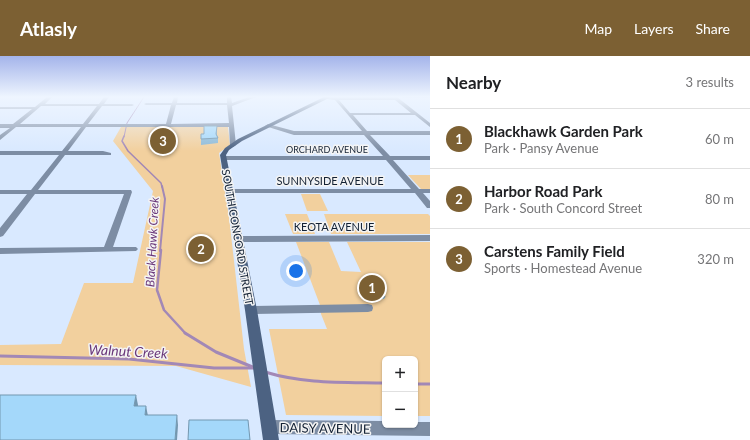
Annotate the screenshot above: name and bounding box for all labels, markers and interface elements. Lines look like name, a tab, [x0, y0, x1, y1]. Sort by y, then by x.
text: Atlasly	[20, 17, 77, 40]
text: Map	[584, 20, 612, 37]
text: Layers	[634, 20, 674, 37]
text: Share	[696, 20, 730, 37]
text: Nearby	[446, 72, 501, 93]
text: 3 results	[686, 74, 734, 90]
text: Blackhawk Garden Park	[484, 122, 643, 140]
pin: 3	[150, 126, 176, 156]
text: 1	[455, 131, 463, 147]
text: 60 m	[705, 131, 734, 147]
text: Park · Pansy Avenue	[484, 140, 599, 156]
street label: ORCHARD AVENUE	[286, 144, 368, 155]
street label: SOUTH CONCORD STREET	[220, 168, 256, 306]
street label: SUNNYSIDE AVENUE	[276, 174, 384, 187]
text: Harbor Road Park	[484, 182, 602, 200]
text: 2	[455, 191, 463, 207]
text: 80 m	[705, 191, 734, 207]
water label: Black Hawk Creek	[142, 196, 162, 287]
text: Park · South Concord Street	[484, 200, 642, 216]
street label: KEOTA AVENUE	[294, 220, 374, 233]
pin: 2	[188, 234, 214, 264]
text: Carstens Family Field	[484, 242, 625, 260]
text: 3	[455, 251, 463, 267]
text: 320 m	[697, 251, 734, 267]
text: Sports · Homestead Avenue	[484, 260, 642, 276]
your location	[286, 261, 306, 281]
pin: 1	[359, 273, 385, 303]
water label: Walnut Creek	[88, 340, 168, 362]
map controls	[382, 356, 418, 428]
button: +	[382, 356, 418, 392]
button: −	[382, 392, 418, 428]
street label: DAISY AVENUE	[279, 419, 371, 437]

